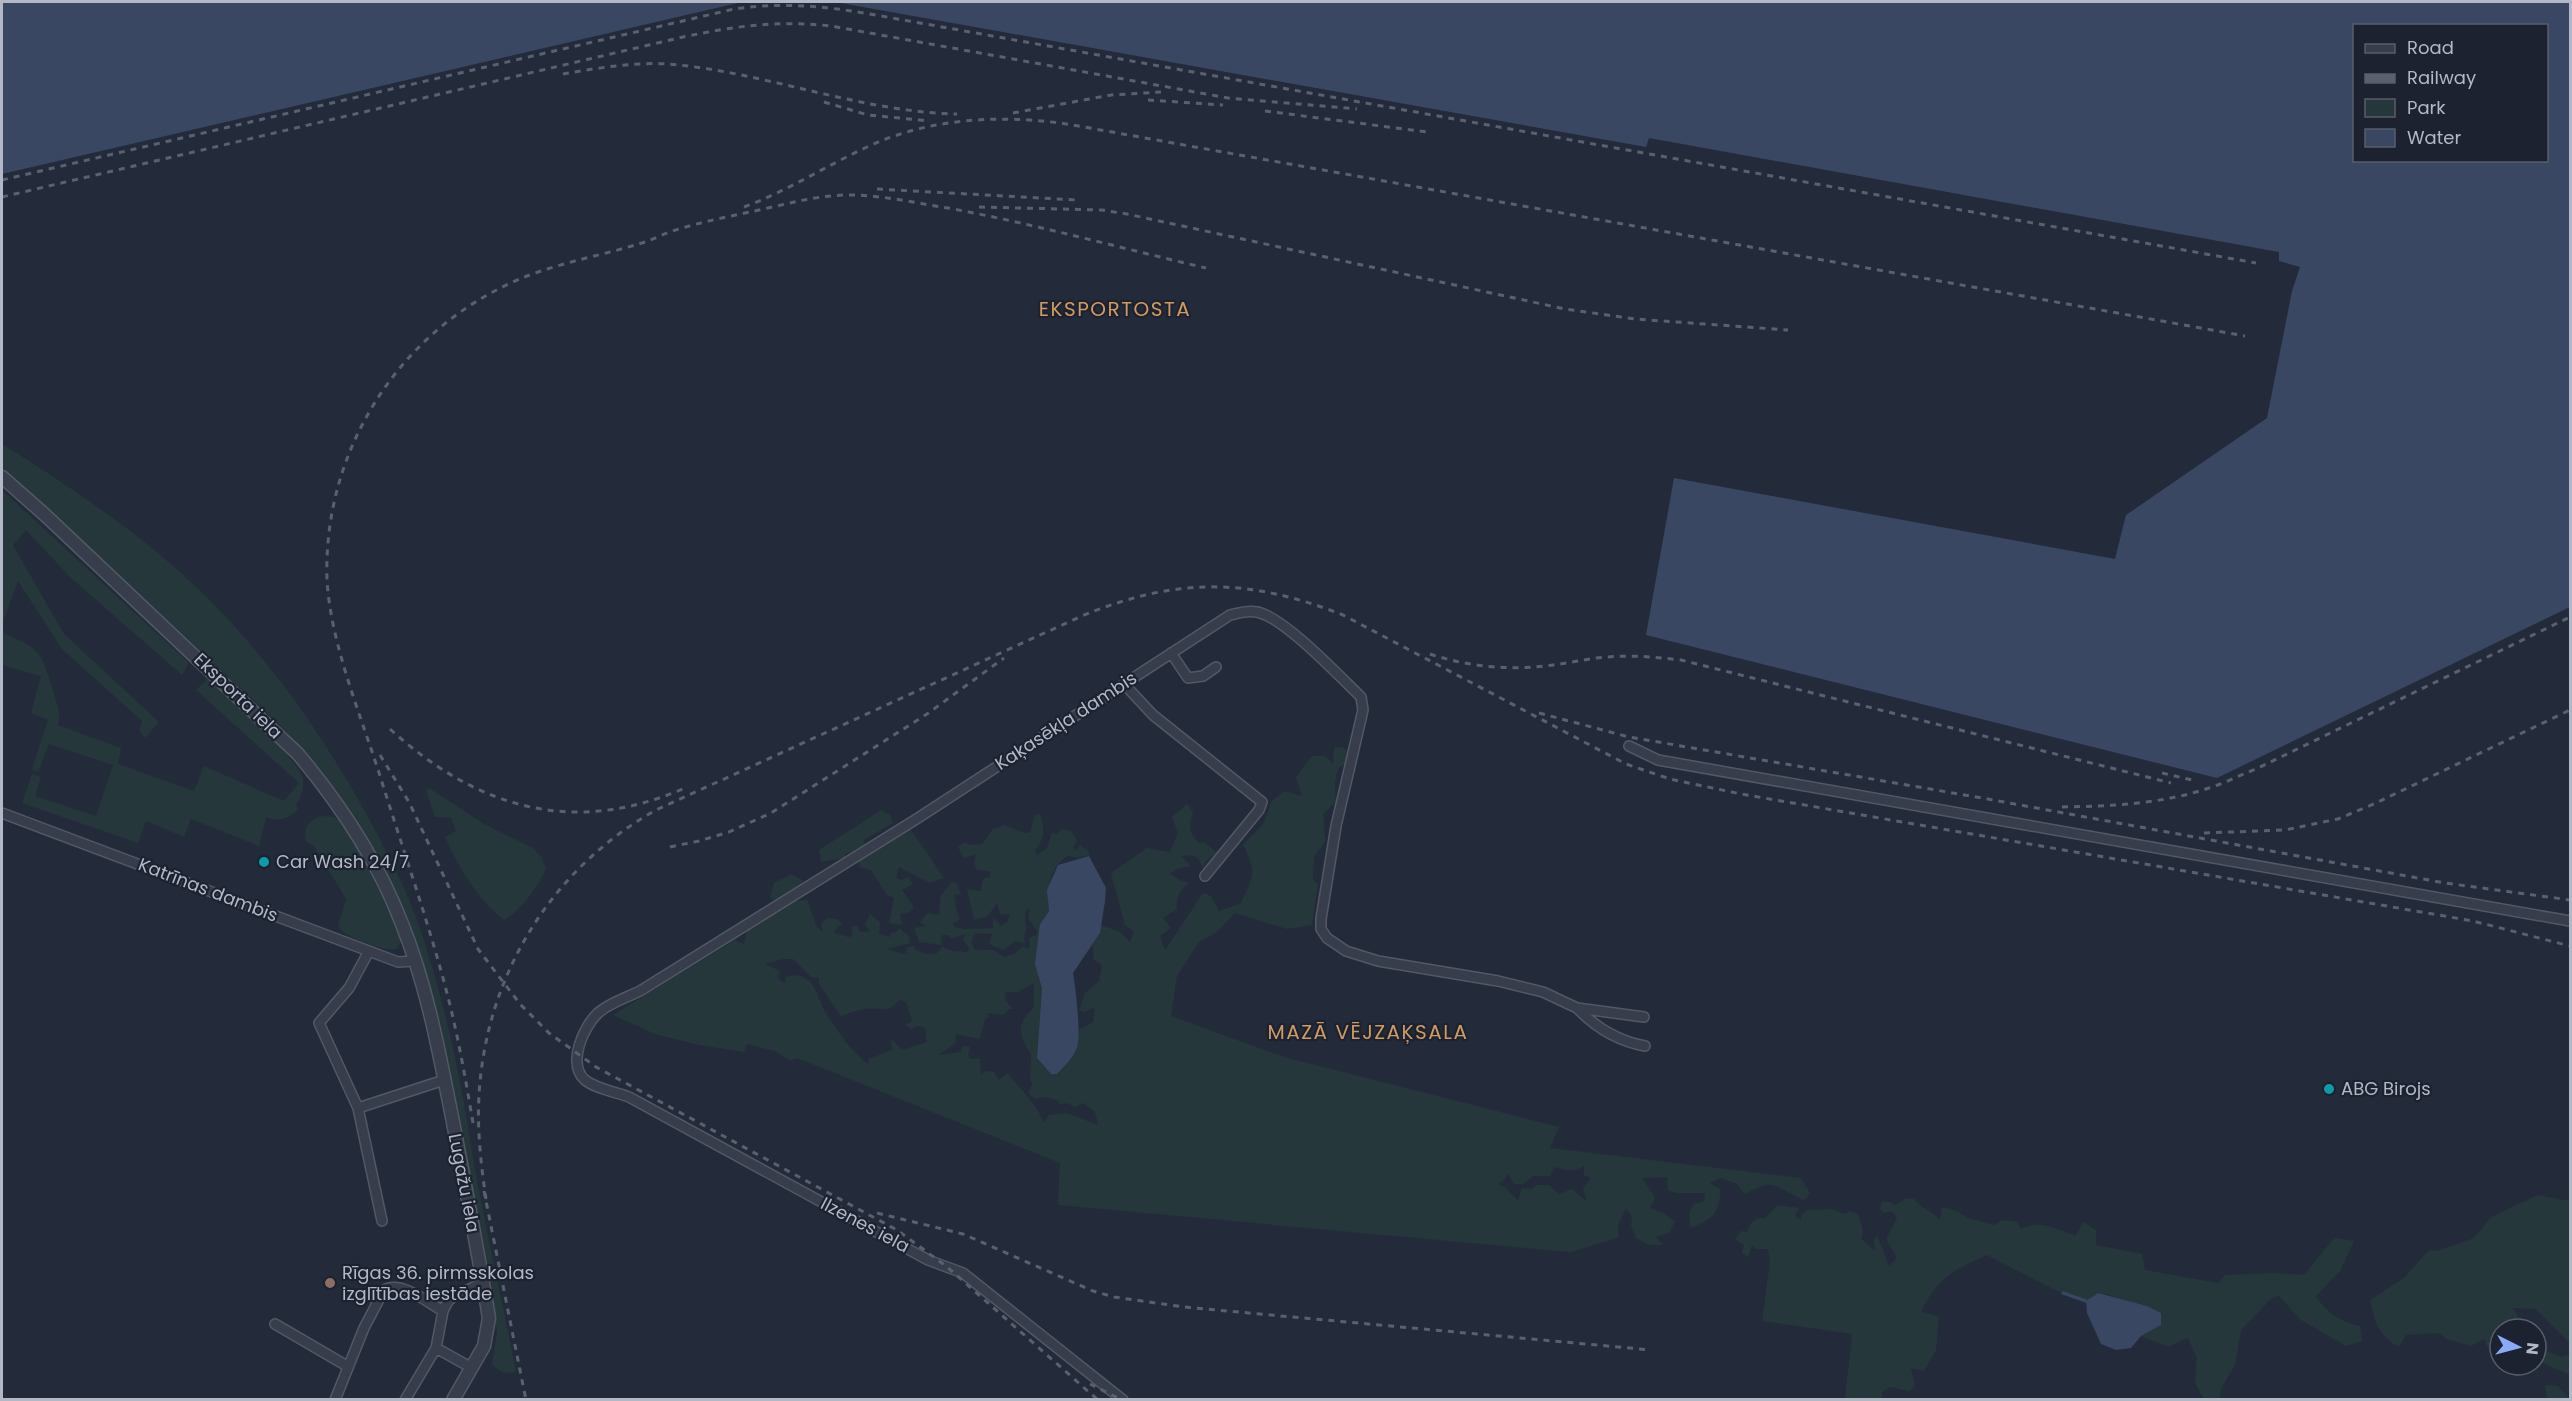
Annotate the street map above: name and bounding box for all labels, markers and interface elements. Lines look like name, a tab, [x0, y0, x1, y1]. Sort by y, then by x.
legend	[2353, 24, 2548, 162]
text: Road	[2407, 35, 2454, 60]
text: Railway	[2407, 65, 2476, 90]
text: Park	[2407, 95, 2446, 120]
text: Water	[2407, 125, 2461, 150]
district label: EKSPORTOSTA	[1039, 295, 1191, 323]
street label: Eksporta iela	[189, 647, 288, 744]
street label: Kaķasēkļa dambis	[990, 665, 1142, 776]
place label: Car Wash 24/7	[276, 849, 409, 874]
street label: Katrīnas dambis	[135, 851, 281, 928]
marker: Car Wash 24/7	[257, 855, 271, 869]
district label: MAZĀ VĒJZAĶSALA	[1268, 1018, 1468, 1046]
place label: ABG Birojs	[2341, 1076, 2431, 1101]
marker: ABG Birojs	[2322, 1082, 2336, 1096]
street label: Lugažu iela	[443, 1131, 486, 1235]
street label: Ilzenes iela	[816, 1191, 914, 1258]
place label: Rīgas 36. pirmsskolas izglītības iestāde	[342, 1260, 534, 1306]
marker: Rīgas 36. pirmsskolas izglītības iestāde	[323, 1276, 337, 1290]
north arrow	[2488, 1317, 2548, 1377]
text: N	[2520, 1341, 2544, 1356]

